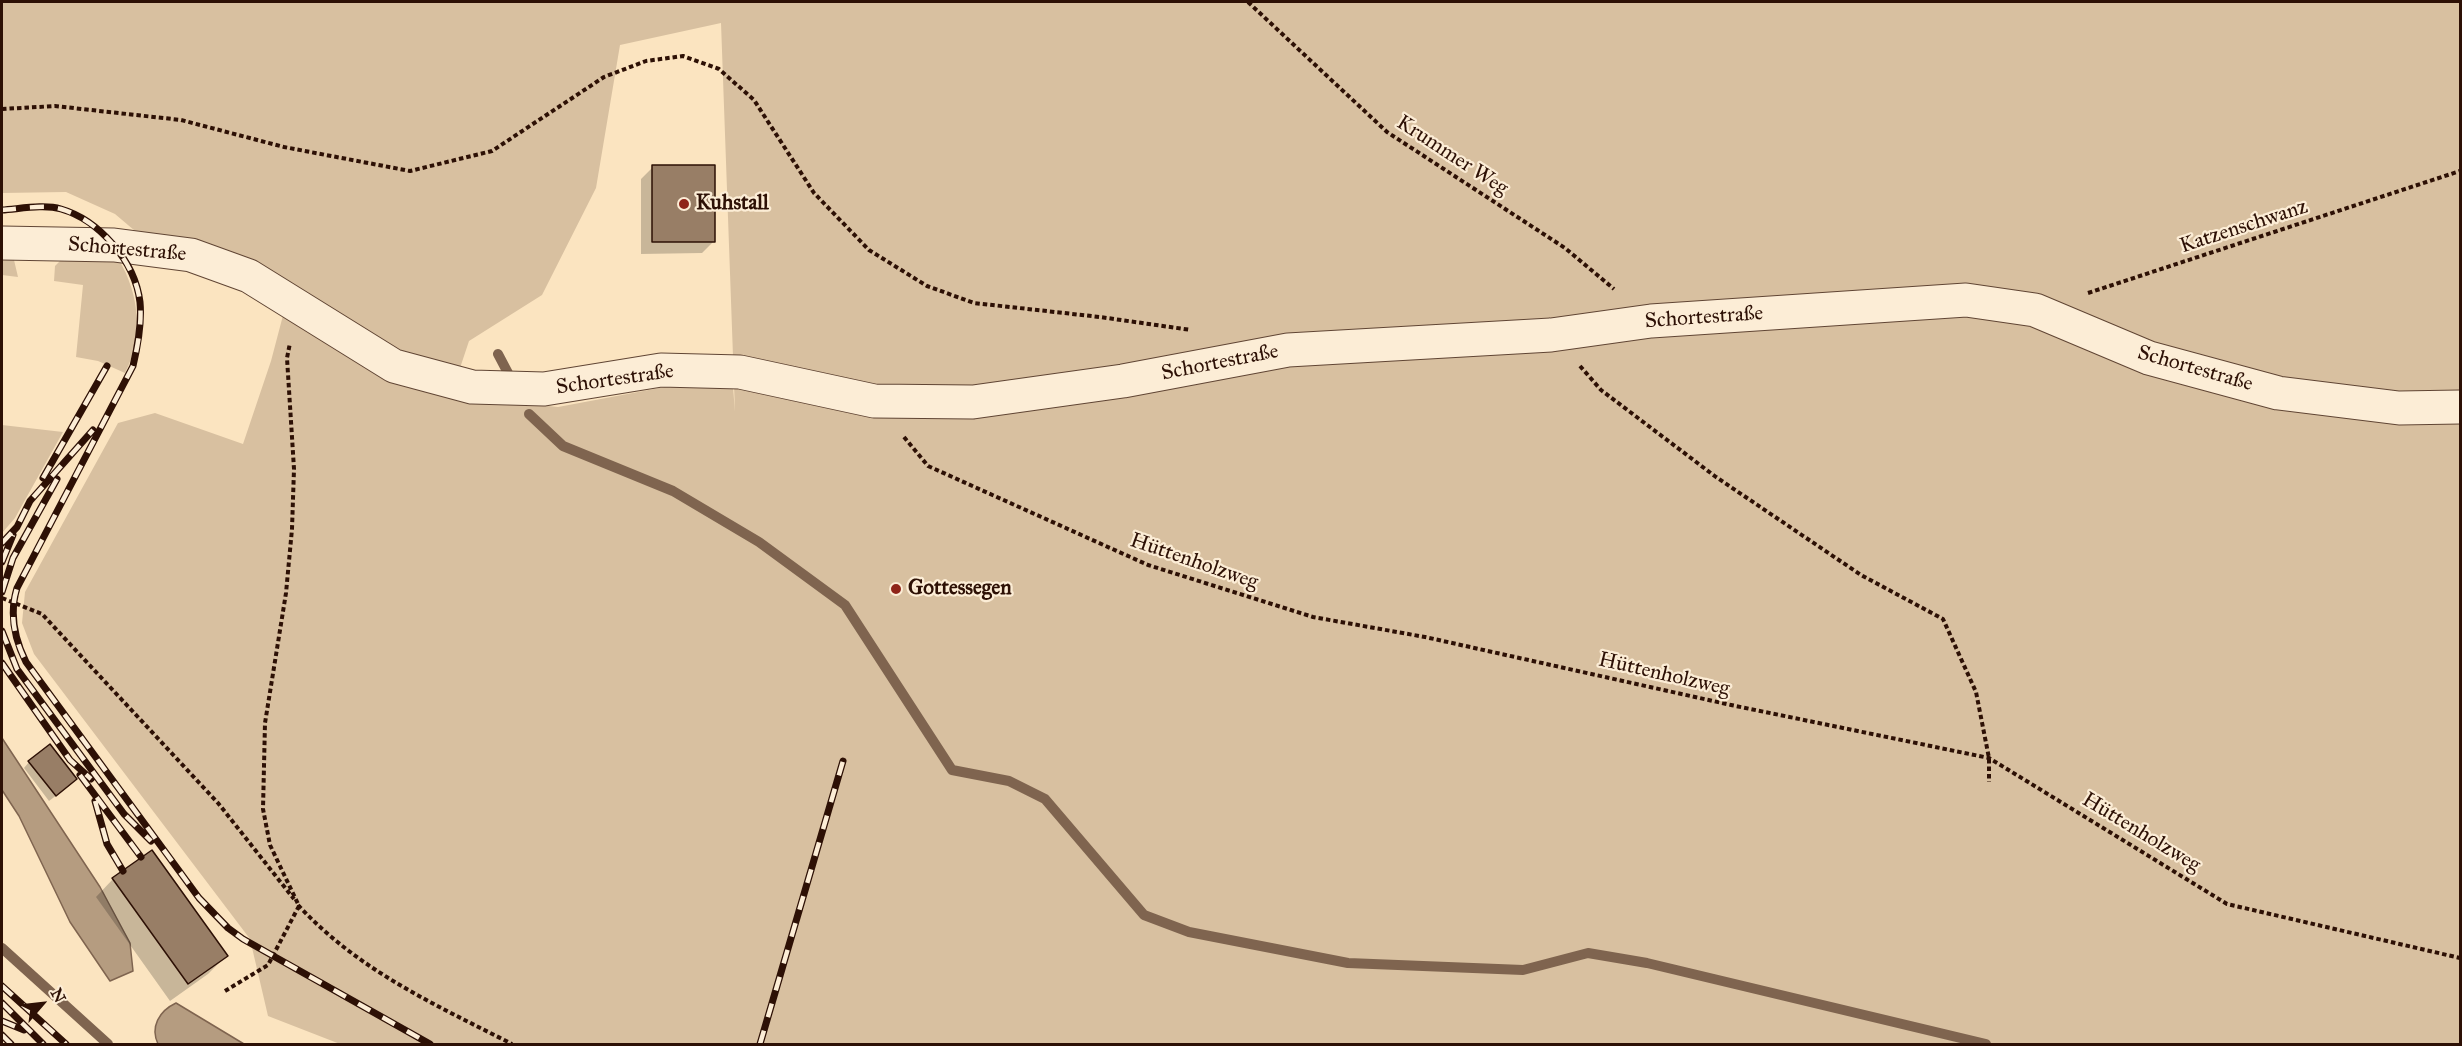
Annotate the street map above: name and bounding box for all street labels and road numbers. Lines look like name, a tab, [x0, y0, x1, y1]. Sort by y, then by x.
street label: Krummer Weg	[1391, 111, 1513, 201]
street label: Katzenschwanz	[2177, 195, 2311, 259]
street label: Schortestraße	[67, 232, 187, 268]
street label: Schortestraße	[1644, 301, 1764, 335]
street label: Schortestraße	[1159, 339, 1281, 387]
street label: Schortestraße	[2134, 341, 2256, 397]
street label: Schortestraße	[554, 359, 676, 401]
street label: Hüttenholzweg	[1127, 528, 1261, 596]
street label: Hüttenholzweg	[1596, 648, 1732, 702]
street label: Hüttenholzweg	[2077, 788, 2205, 878]

